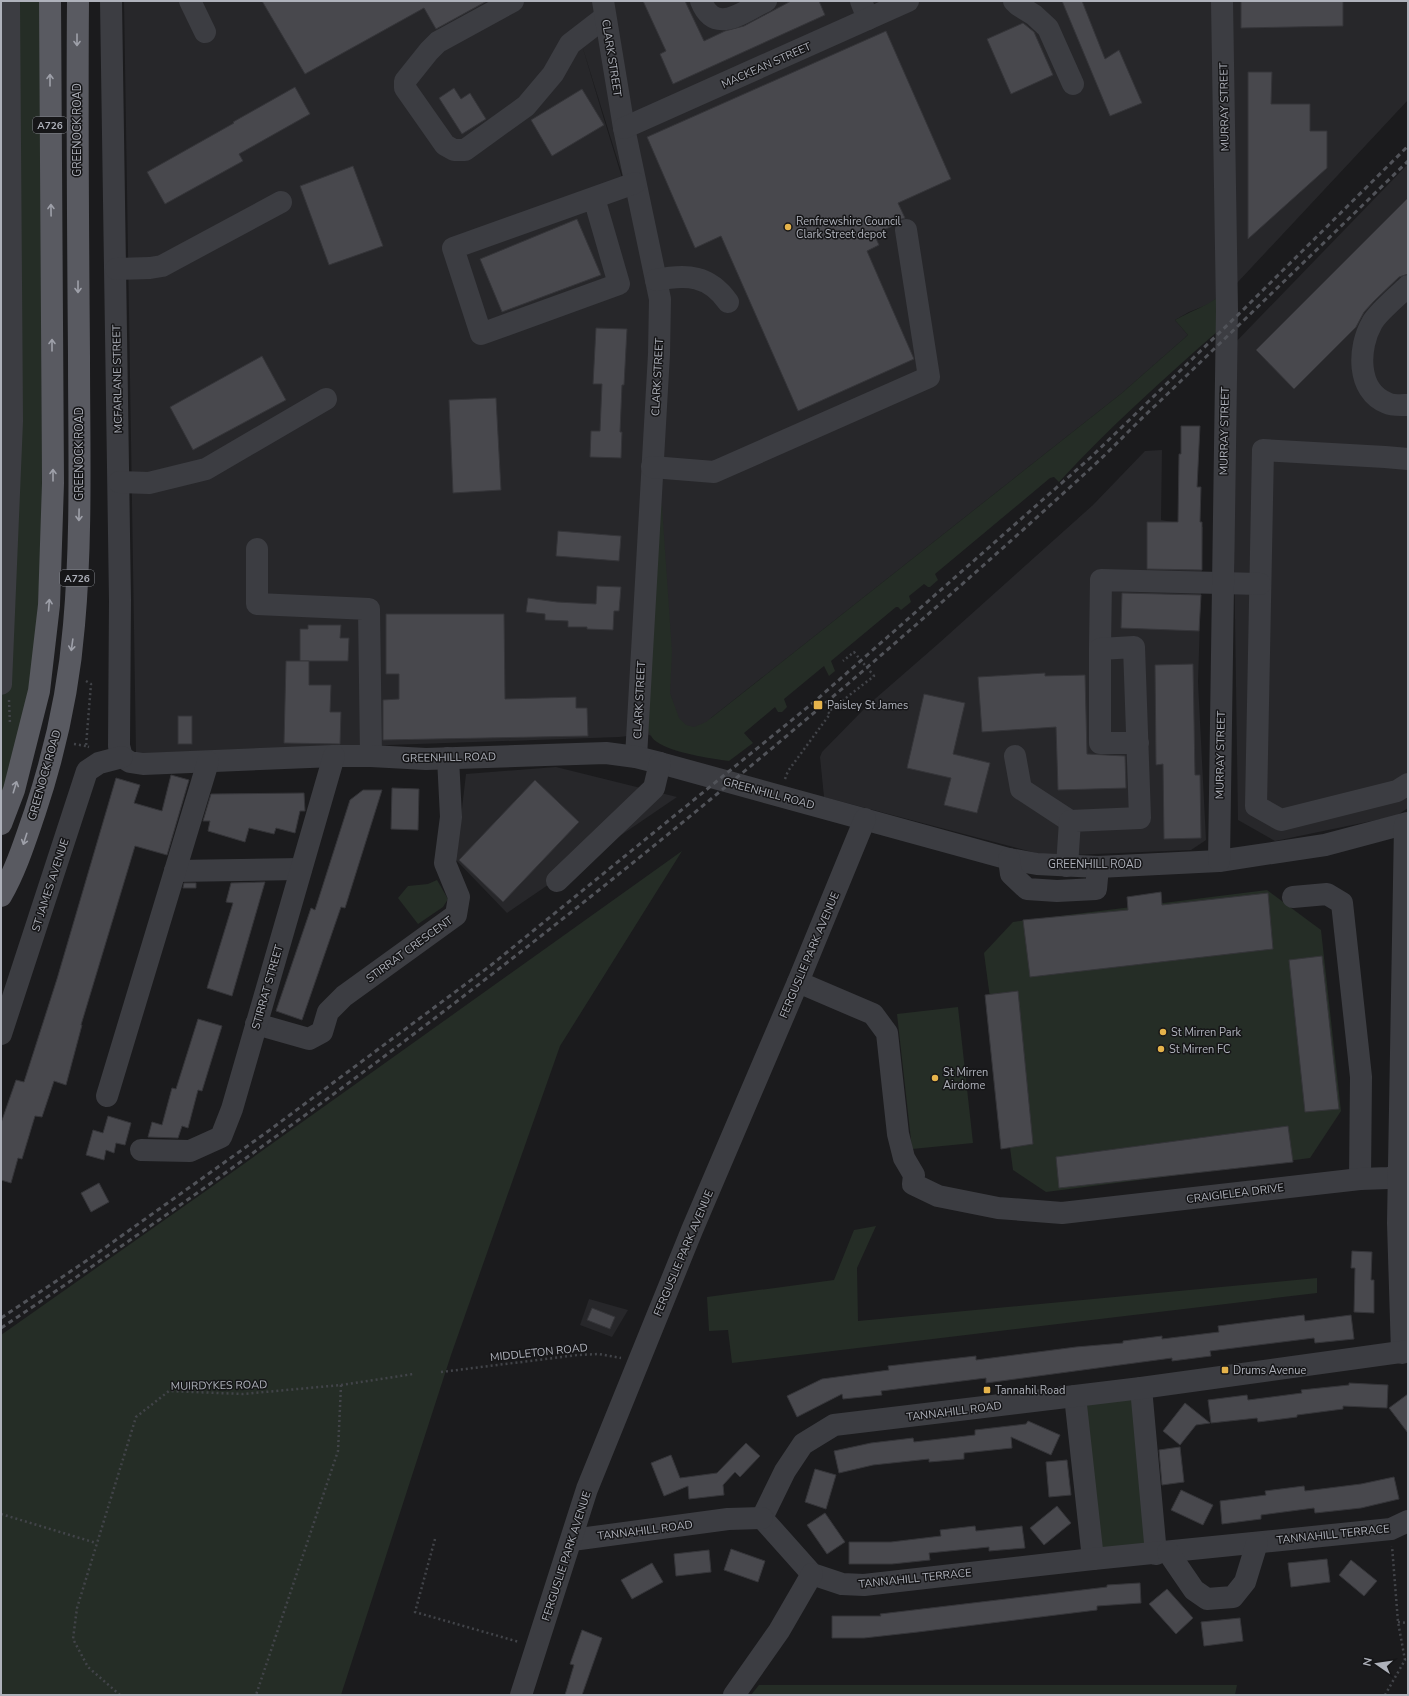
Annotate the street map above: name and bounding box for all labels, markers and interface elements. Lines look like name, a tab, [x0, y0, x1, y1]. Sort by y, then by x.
street label: CLARK STREET	[598, 18, 625, 98]
one-way arrow	[73, 33, 81, 46]
street label: MACKEAN STREET	[719, 39, 814, 92]
street label: MURRAY STREET	[1216, 62, 1233, 151]
one-way arrow	[46, 74, 54, 87]
street label: GREENOCK ROAD	[70, 83, 85, 177]
road number: A726	[33, 117, 67, 133]
one-way arrow	[47, 204, 55, 217]
place label: Renfrewshire Council Clark Street depot	[796, 214, 902, 242]
marker: Renfrewshire Council Clark Street depot	[783, 222, 793, 232]
one-way arrow	[74, 280, 82, 293]
street label: MCFARLANE STREET	[109, 324, 126, 433]
street label: CLARK STREET	[648, 337, 667, 416]
one-way arrow	[48, 339, 56, 352]
street label: MURRAY STREET	[1216, 386, 1233, 475]
street label: GREENOCK ROAD	[72, 407, 87, 501]
one-way arrow	[49, 469, 57, 482]
one-way arrow	[75, 508, 83, 521]
road number: A726	[60, 570, 94, 586]
one-way arrow	[45, 599, 52, 612]
one-way arrow	[68, 638, 76, 651]
street label: CLARK STREET	[630, 660, 649, 739]
place label: Paisley St James	[827, 698, 908, 713]
marker: Paisley St James	[812, 699, 824, 711]
street label: MURRAY STREET	[1212, 710, 1229, 799]
street label: GREENOCK ROAD	[24, 728, 65, 822]
street label: GREENHILL ROAD	[402, 749, 496, 766]
street label: GREENHILL ROAD	[722, 774, 816, 813]
one-way arrow	[12, 781, 19, 794]
one-way arrow	[21, 833, 29, 845]
street label: ST JAMES AVENUE	[28, 837, 73, 934]
street label: GREENHILL ROAD	[1048, 857, 1142, 872]
street label: FERGUSLIE PARK AVENUE	[776, 890, 843, 1021]
street label: STIRRAT CRESCENT	[363, 913, 456, 986]
street label: STIRRAT STREET	[248, 943, 287, 1031]
place label: St Mirren Park	[1171, 1025, 1242, 1040]
marker: St Mirren Park	[1158, 1027, 1168, 1037]
place label: St Mirren FC	[1169, 1042, 1230, 1057]
marker: St Mirren FC	[1156, 1044, 1166, 1054]
place label: St Mirren Airdome	[943, 1065, 988, 1093]
marker: St Mirren Airdome	[930, 1073, 940, 1083]
street label: CRAIGIELEA DRIVE	[1185, 1180, 1285, 1207]
street label: FERGUSLIE PARK AVENUE	[650, 1188, 717, 1319]
street label: MIDDLETON ROAD	[489, 1340, 589, 1365]
place label: Drums Avenue	[1233, 1363, 1306, 1378]
marker: Drums Avenue	[1220, 1365, 1230, 1375]
street label: MUIRDYKES ROAD	[171, 1377, 267, 1394]
place label: Tannahil Road	[995, 1383, 1065, 1398]
marker: Tannahil Road	[982, 1385, 992, 1395]
street label: TANNAHILL ROAD	[906, 1398, 1003, 1425]
street label: FERGUSLIE PARK AVENUE	[538, 1489, 595, 1623]
street label: TANNAHILL ROAD	[597, 1517, 694, 1544]
street label: TANNAHILL TERRACE	[1276, 1521, 1390, 1548]
street label: TANNAHILL TERRACE	[858, 1565, 972, 1592]
north arrow	[1357, 1644, 1397, 1684]
text: N	[1360, 1656, 1376, 1668]

